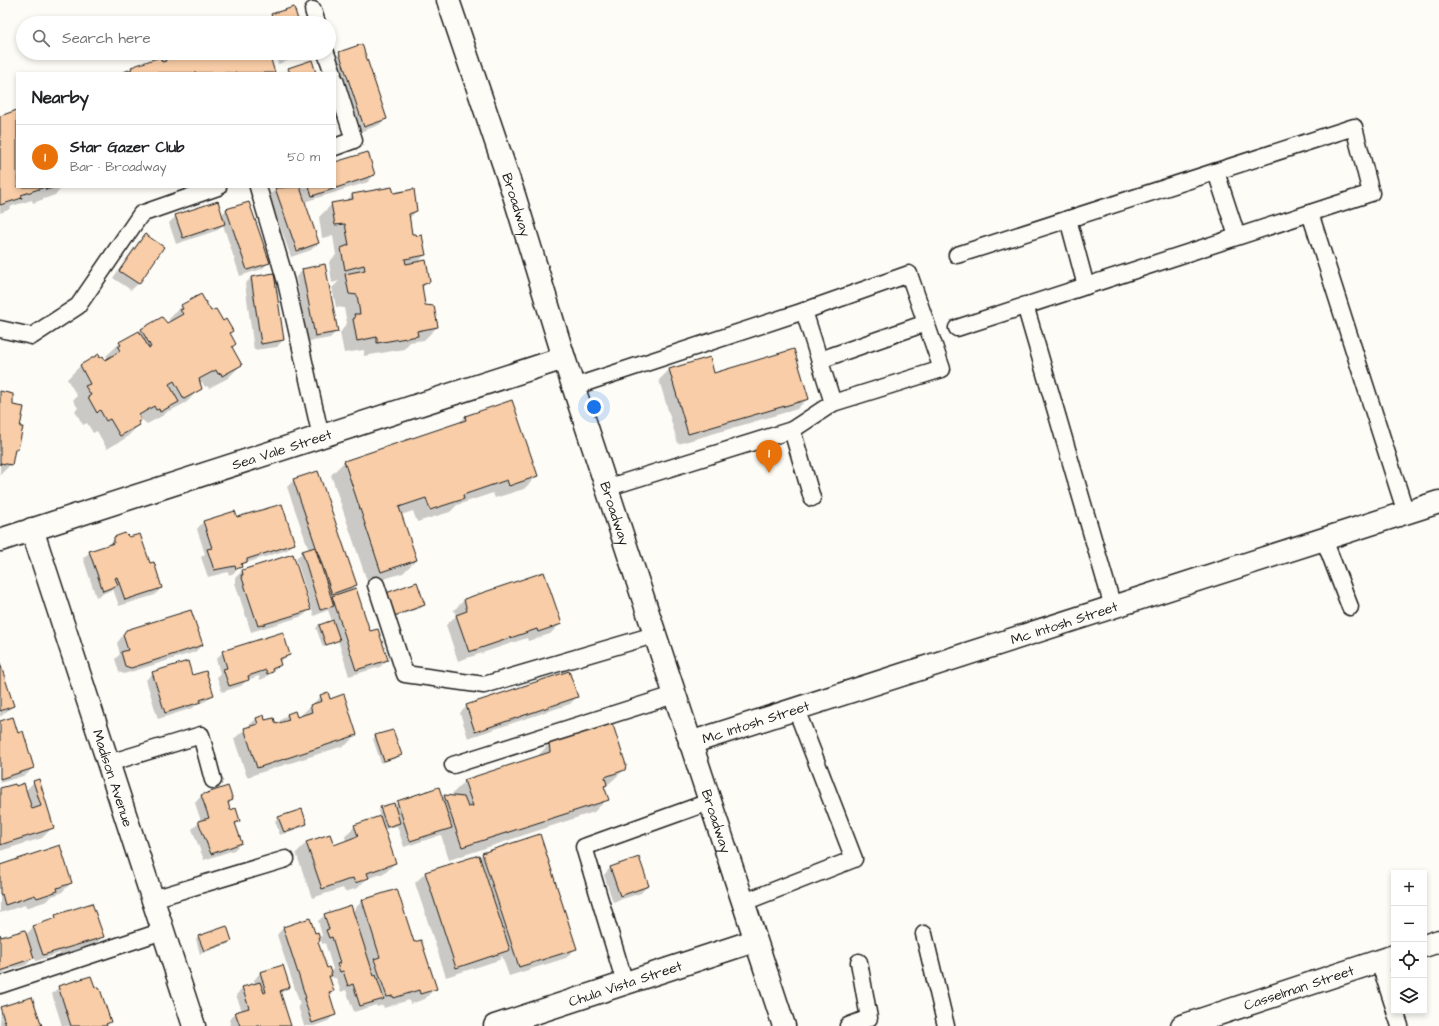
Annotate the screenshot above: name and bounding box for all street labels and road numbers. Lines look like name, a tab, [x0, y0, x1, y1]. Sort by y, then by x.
street label: Broadway	[496, 170, 535, 240]
street label: Sea Vale Street	[230, 424, 335, 476]
street label: Broadway	[594, 479, 634, 549]
street label: Mc Intosh Street	[1008, 597, 1121, 650]
street label: Mc Intosh Street	[700, 696, 812, 749]
street label: Madison Avenue	[87, 727, 138, 830]
street label: Broadway	[696, 787, 736, 856]
street label: Chula Vista Street	[566, 956, 685, 1012]
street label: Casselman Street	[1241, 961, 1357, 1016]

